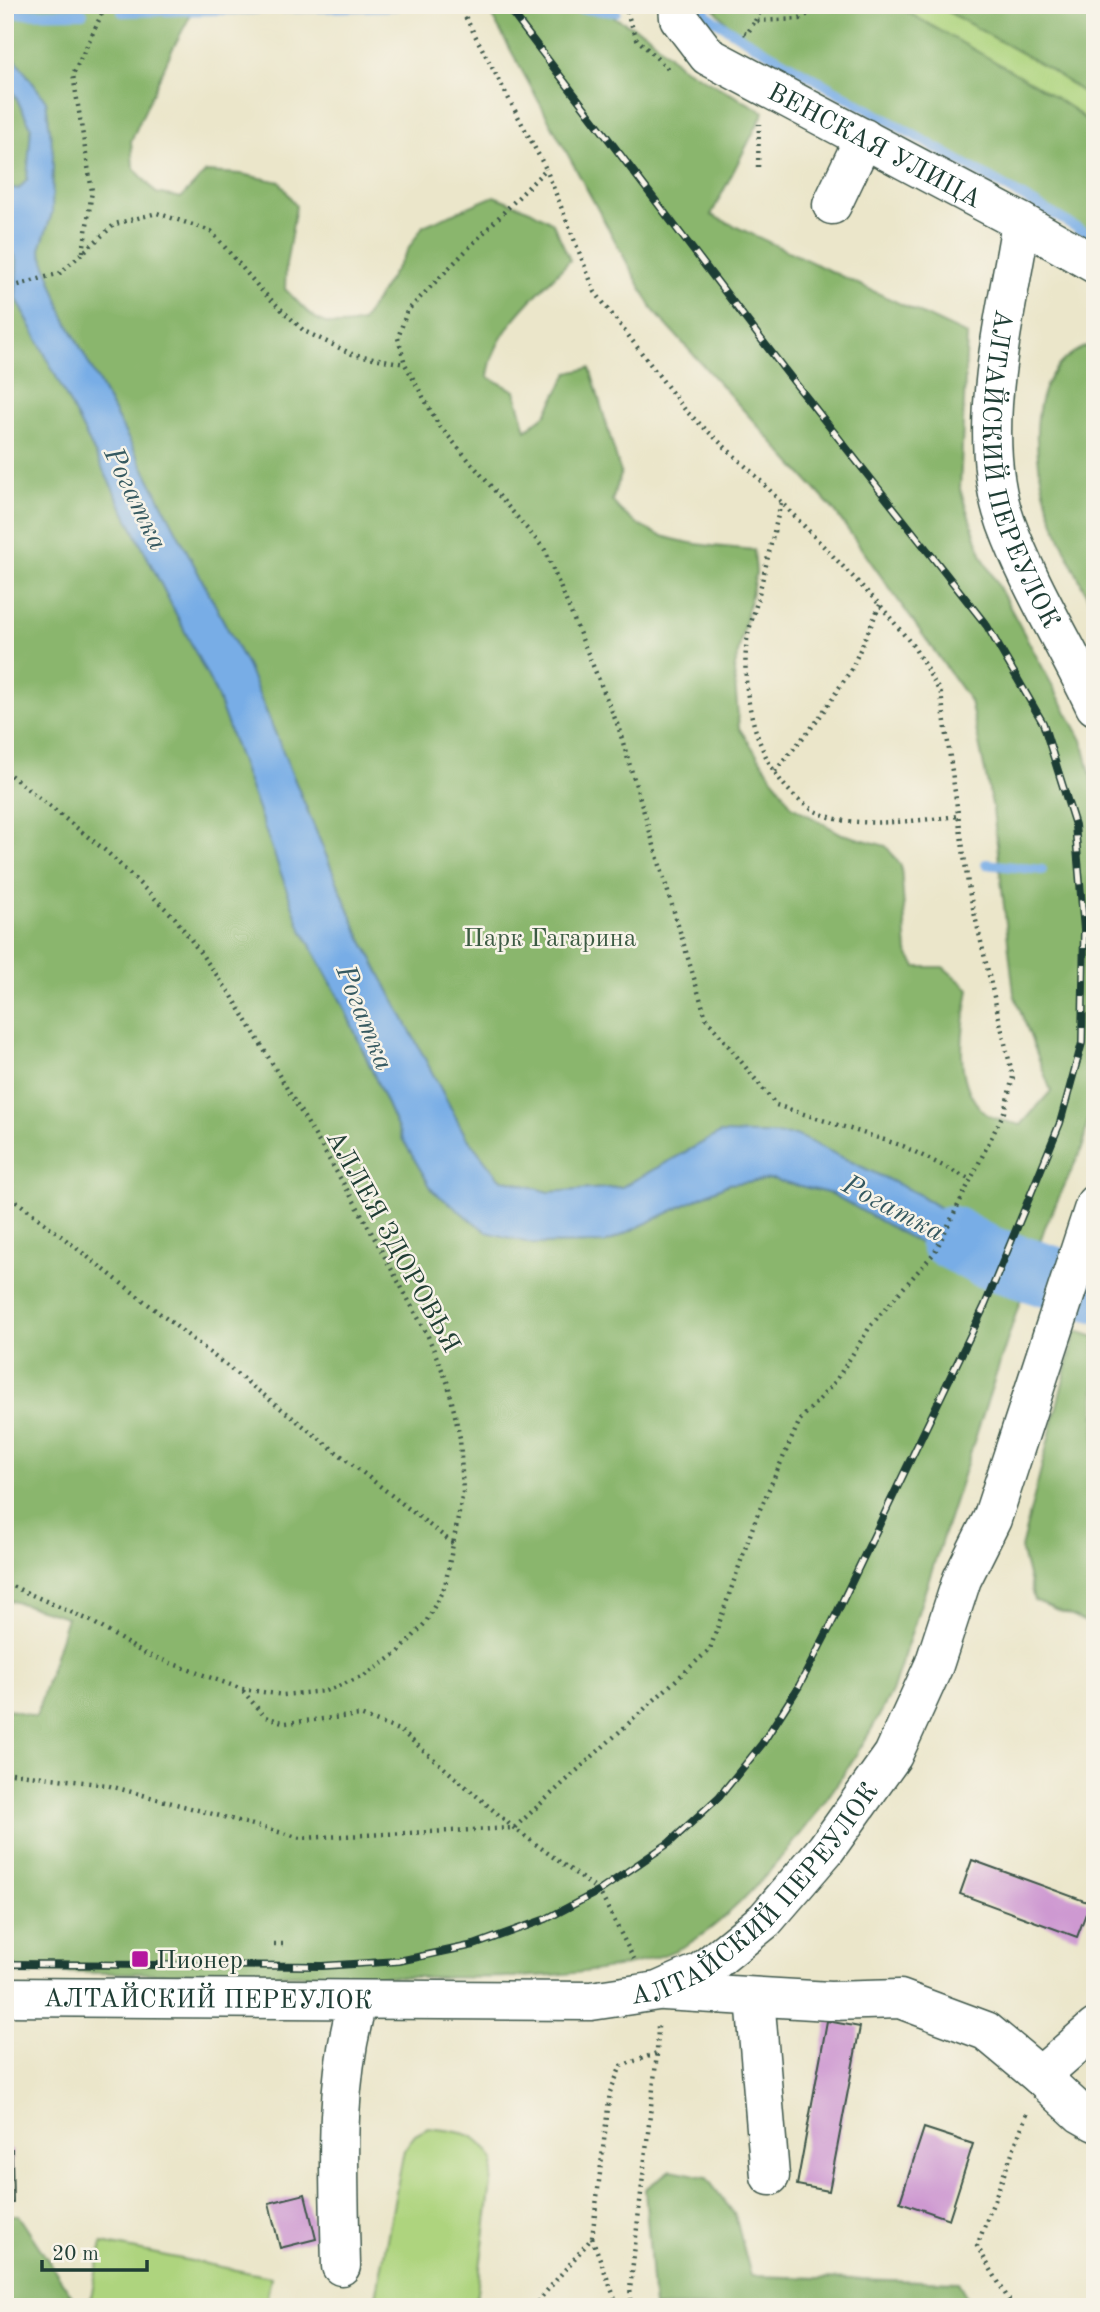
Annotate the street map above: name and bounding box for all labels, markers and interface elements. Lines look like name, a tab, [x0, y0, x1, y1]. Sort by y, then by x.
street label: ВЕНСКАЯ УЛИЦА	[763, 79, 985, 214]
street label: АЛТАЙСКИЙ ПЕРЕУЛОК	[977, 308, 1064, 633]
water label: Рогатка	[97, 442, 171, 555]
park label: Парк Гагарина	[463, 926, 637, 952]
water label: Рогатка	[329, 961, 397, 1075]
street label: АЛЛЕЯ ЗДОРОВЬЯ	[320, 1127, 464, 1357]
water label: Рогатка	[836, 1171, 948, 1248]
street label: АЛТАЙСКИЙ ПЕРЕУЛОК	[629, 1779, 884, 2010]
place label: Пионер	[156, 1948, 243, 1974]
marker: Пионер	[130, 1949, 150, 1969]
street label: АЛТАЙСКИЙ ПЕРЕУЛОК	[43, 1982, 373, 2015]
scale bar	[42, 2228, 147, 2272]
text: 20 m	[52, 2244, 99, 2265]

